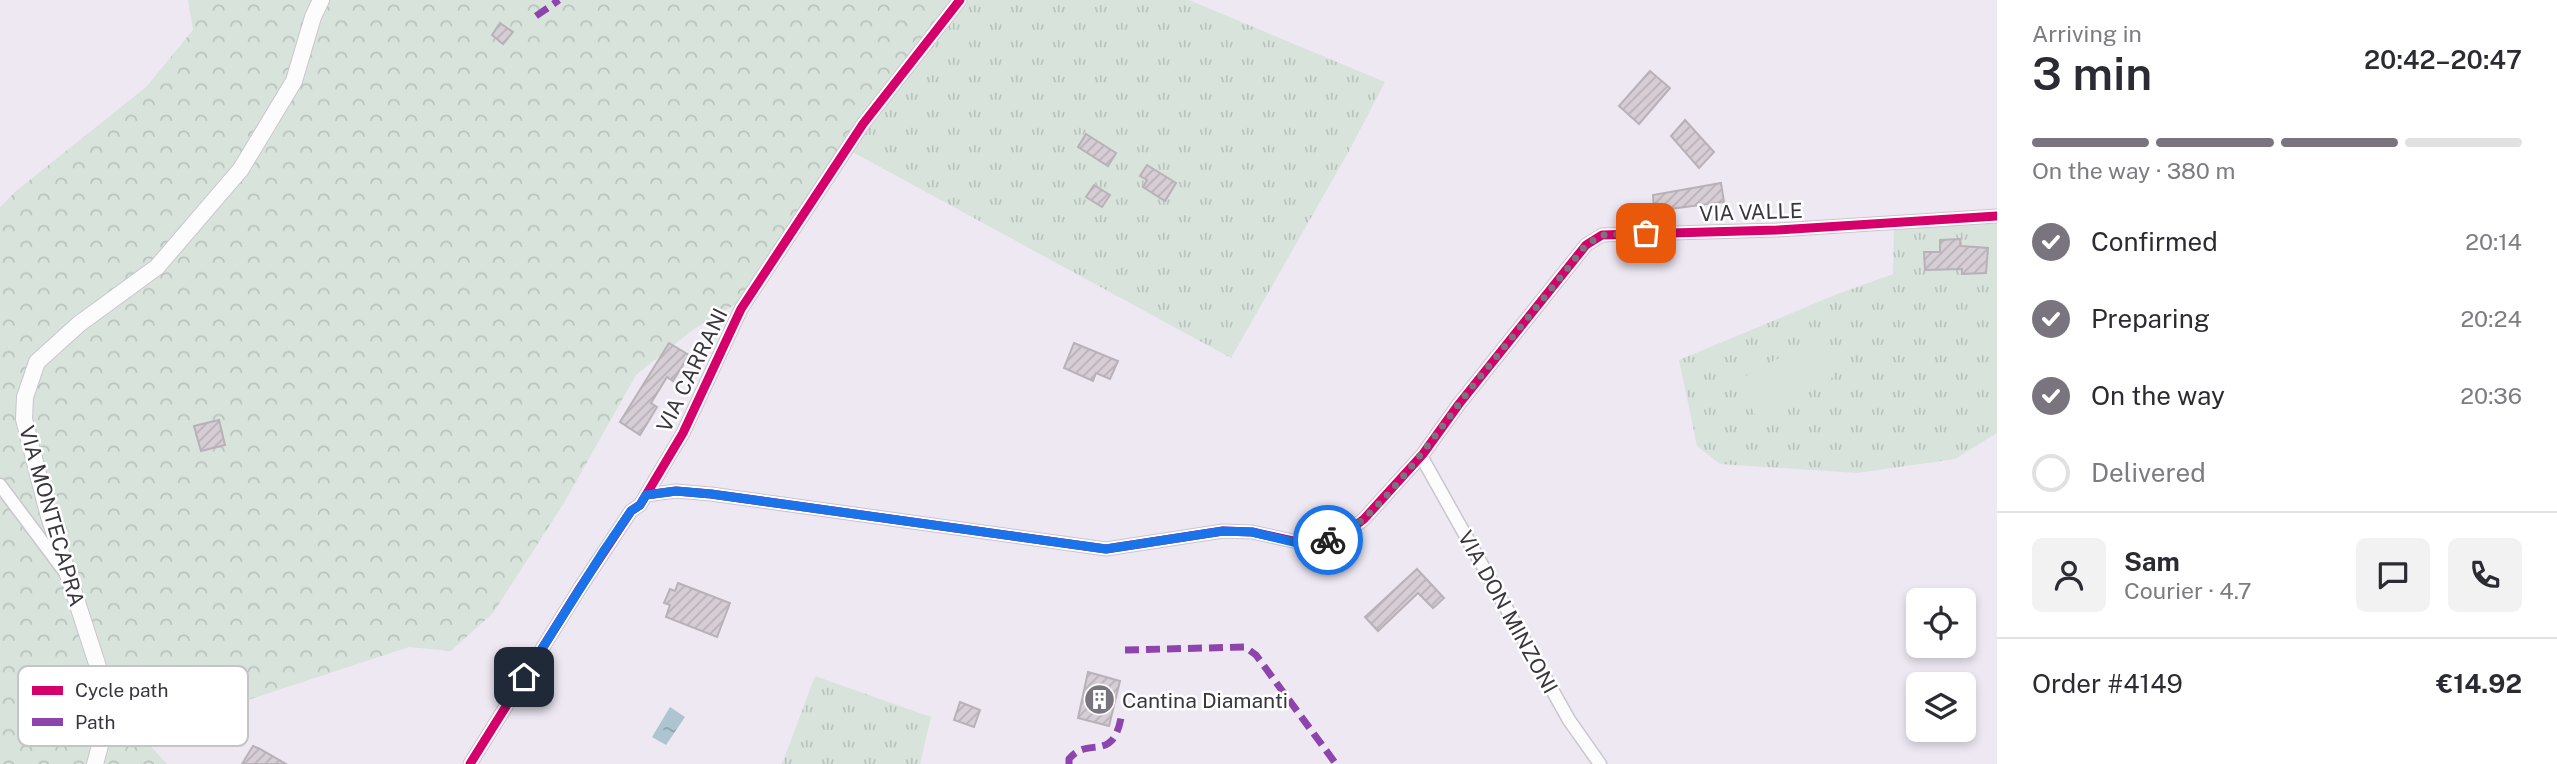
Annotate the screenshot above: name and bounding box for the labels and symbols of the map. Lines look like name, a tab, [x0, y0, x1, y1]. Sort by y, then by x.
street label: VIA VALLE	[1699, 198, 1803, 226]
pin	[1616, 203, 1676, 263]
street label: VIA CARRANI	[651, 304, 733, 436]
street label: VIA MONTECAPRA	[14, 423, 90, 609]
courier	[1293, 505, 1363, 575]
street label: VIA DON MINZONI	[1453, 526, 1563, 698]
pin	[494, 647, 554, 707]
legend	[18, 666, 248, 746]
text: Cycle path	[75, 679, 168, 701]
building icon: Cantina Diamanti	[1082, 683, 1116, 717]
place label: Cantina Diamanti	[1122, 688, 1288, 713]
text: Path	[75, 711, 115, 733]

